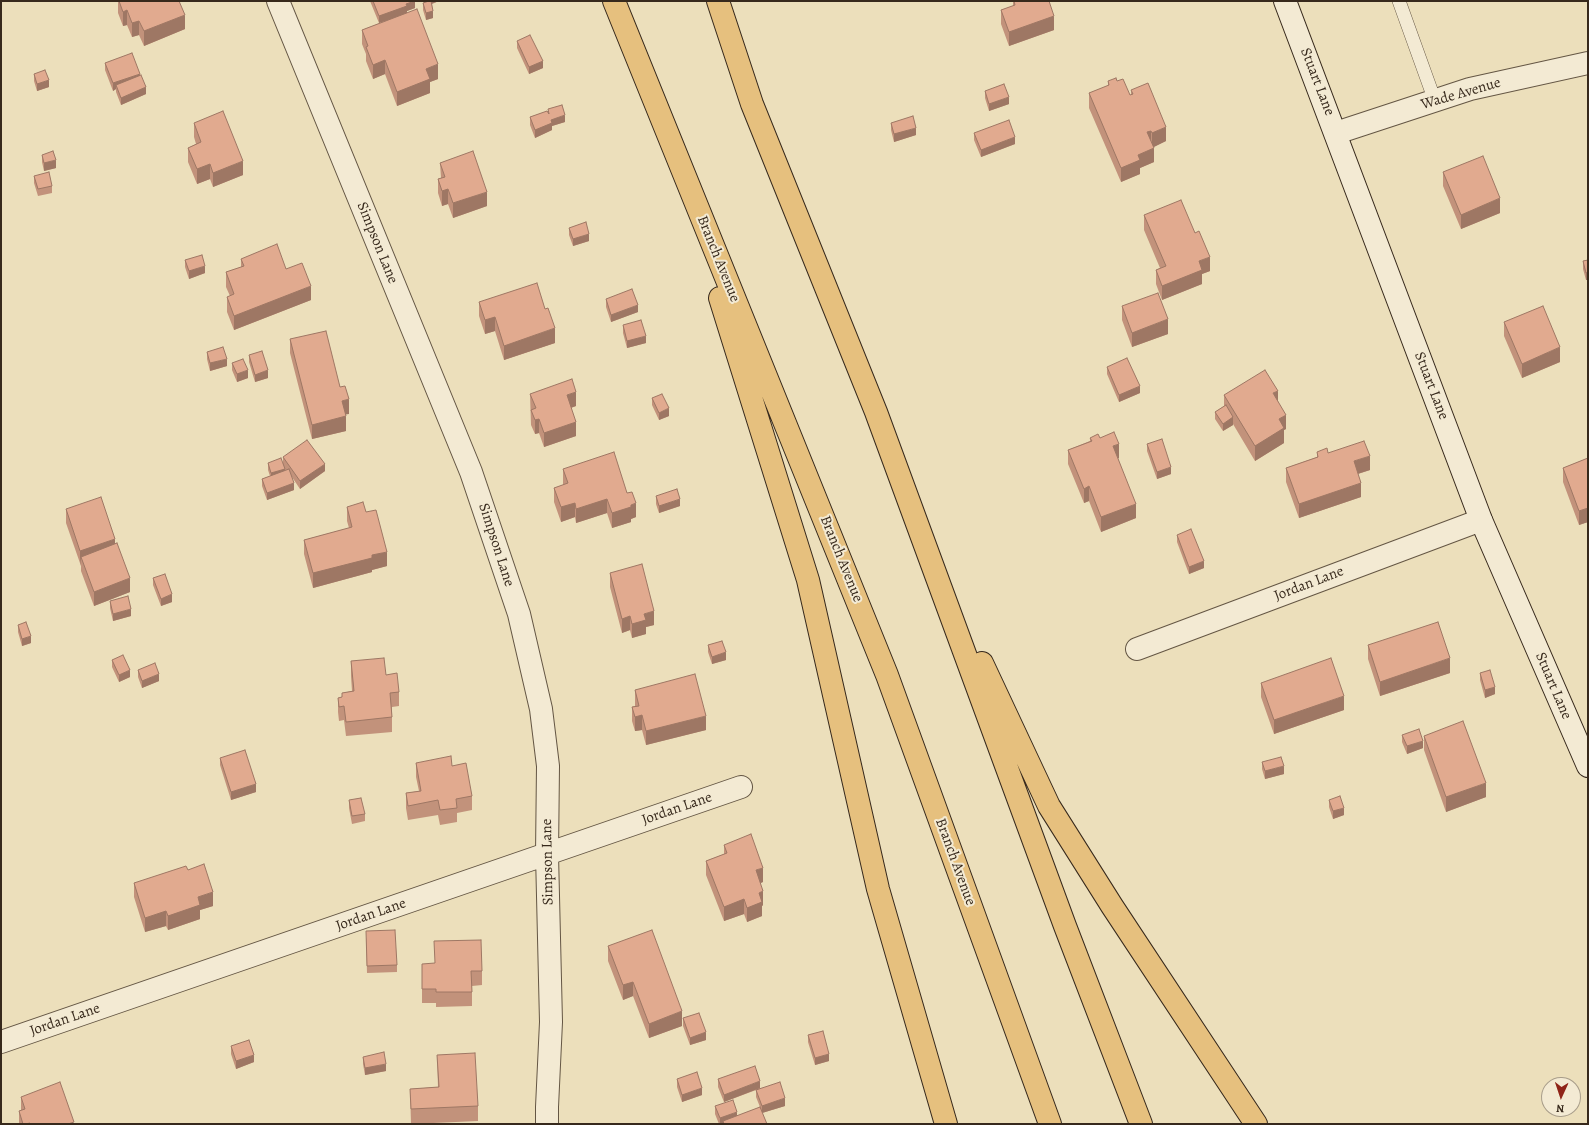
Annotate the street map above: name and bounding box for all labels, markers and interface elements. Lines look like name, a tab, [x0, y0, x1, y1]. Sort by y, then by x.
street label: Stuart Lane	[1296, 46, 1338, 118]
street label: Wade Avenue	[1419, 74, 1503, 114]
street label: Simpson Lane	[352, 199, 402, 287]
street label: Branch Avenue	[692, 213, 744, 305]
street label: Stuart Lane	[1410, 350, 1452, 422]
street label: Simpson Lane	[474, 501, 518, 589]
street label: Branch Avenue	[815, 513, 867, 605]
street label: Jordan Lane	[1272, 562, 1346, 606]
street label: Stuart Lane	[1531, 650, 1575, 722]
street label: Jordan Lane	[639, 789, 715, 829]
street label: Branch Avenue	[931, 816, 979, 908]
street label: Simpson Lane	[538, 819, 558, 905]
street label: Jordan Lane	[333, 895, 409, 935]
street label: Jordan Lane	[27, 1000, 103, 1040]
north arrow	[1541, 1077, 1581, 1117]
text: N	[1556, 1101, 1565, 1116]

